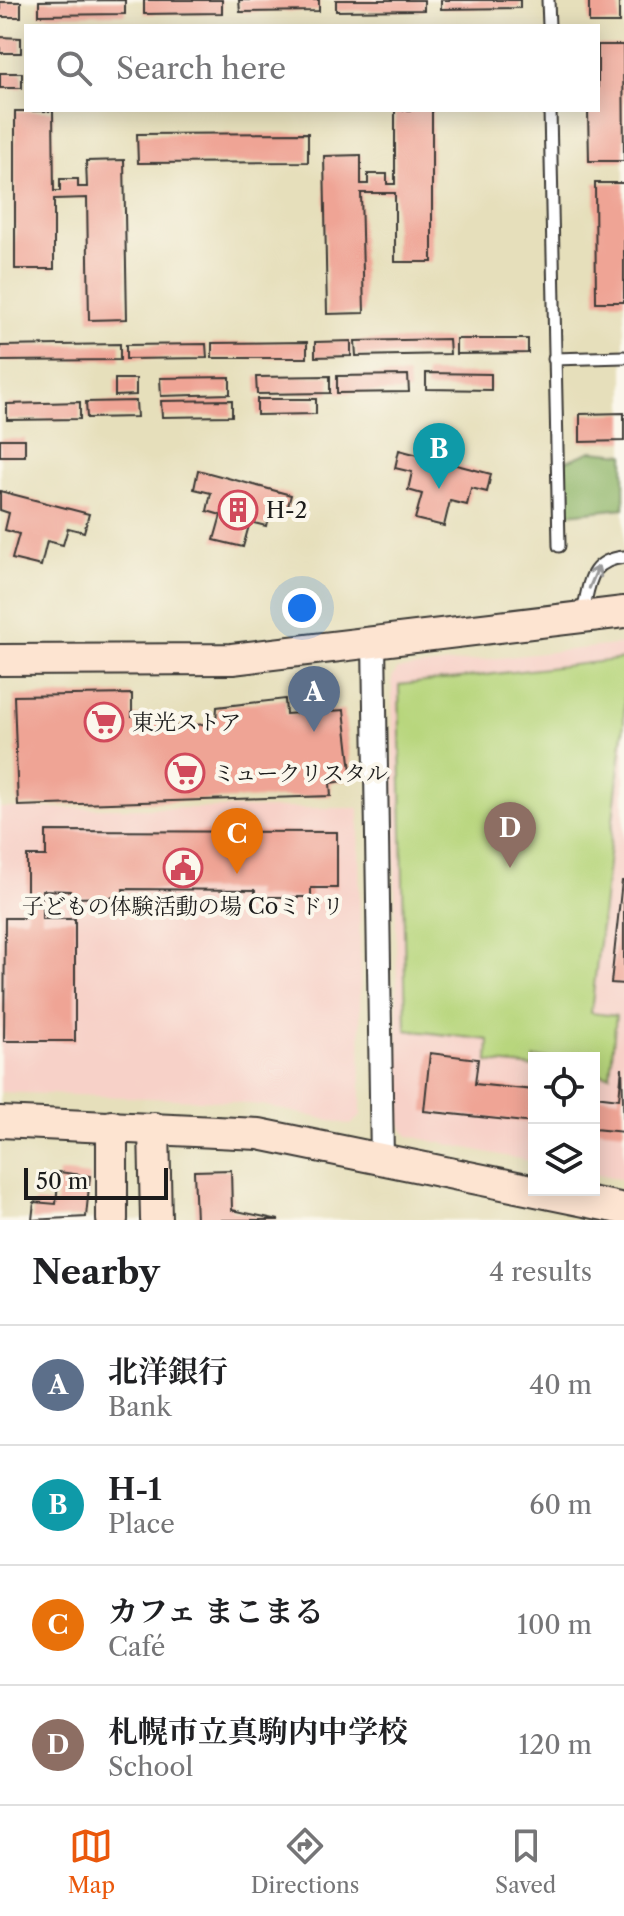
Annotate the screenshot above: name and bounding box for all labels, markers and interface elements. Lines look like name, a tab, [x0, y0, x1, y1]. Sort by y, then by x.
search box	[24, 24, 600, 112]
icon: search	[52, 46, 96, 90]
text: Search here	[116, 50, 286, 87]
pin: B	[413, 423, 465, 489]
building icon: H-2	[217, 489, 259, 531]
place label: H-2	[266, 497, 307, 524]
one-way arrow	[587, 566, 602, 590]
your location	[282, 588, 322, 628]
pin: A	[288, 666, 340, 732]
supermarket icon: 東光ストア	[83, 701, 125, 743]
place label: 東光ストア	[132, 709, 241, 736]
supermarket icon: ミュークリスタル	[164, 752, 206, 794]
place label: ミュークリスタル	[213, 760, 388, 787]
pin: D	[484, 802, 536, 868]
pin: C	[211, 808, 263, 874]
public building icon: 子どもの体験活動の場 Coミドリ	[162, 847, 204, 889]
place label: 子どもの体験活動の場 Coミドリ	[22, 893, 344, 920]
map controls	[528, 1052, 600, 1196]
button: locate	[528, 1052, 600, 1124]
button: layers	[528, 1124, 600, 1196]
scale bar	[24, 1164, 168, 1200]
text: 50 m	[36, 1168, 88, 1195]
text: Nearby	[32, 1251, 160, 1293]
text: 4 results	[489, 1256, 592, 1288]
text: 北洋銀行	[108, 1353, 228, 1390]
text: A	[48, 1369, 68, 1401]
text: 40 m	[529, 1369, 592, 1401]
text: Bank	[108, 1391, 171, 1423]
text: H-1	[108, 1471, 162, 1508]
text: B	[48, 1489, 68, 1521]
text: 60 m	[529, 1489, 592, 1521]
text: Place	[108, 1508, 175, 1540]
text: カフェ まこまる	[108, 1593, 324, 1630]
text: C	[48, 1609, 68, 1641]
text: 100 m	[517, 1609, 592, 1641]
text: Café	[108, 1631, 165, 1663]
text: 札幌市立真駒内中学校	[108, 1713, 408, 1750]
text: D	[47, 1729, 69, 1761]
text: 120 m	[518, 1729, 592, 1761]
text: School	[108, 1751, 193, 1783]
tab: Map	[68, 1824, 115, 1899]
tab: Directions	[251, 1824, 359, 1899]
tab: Saved	[495, 1824, 556, 1899]

